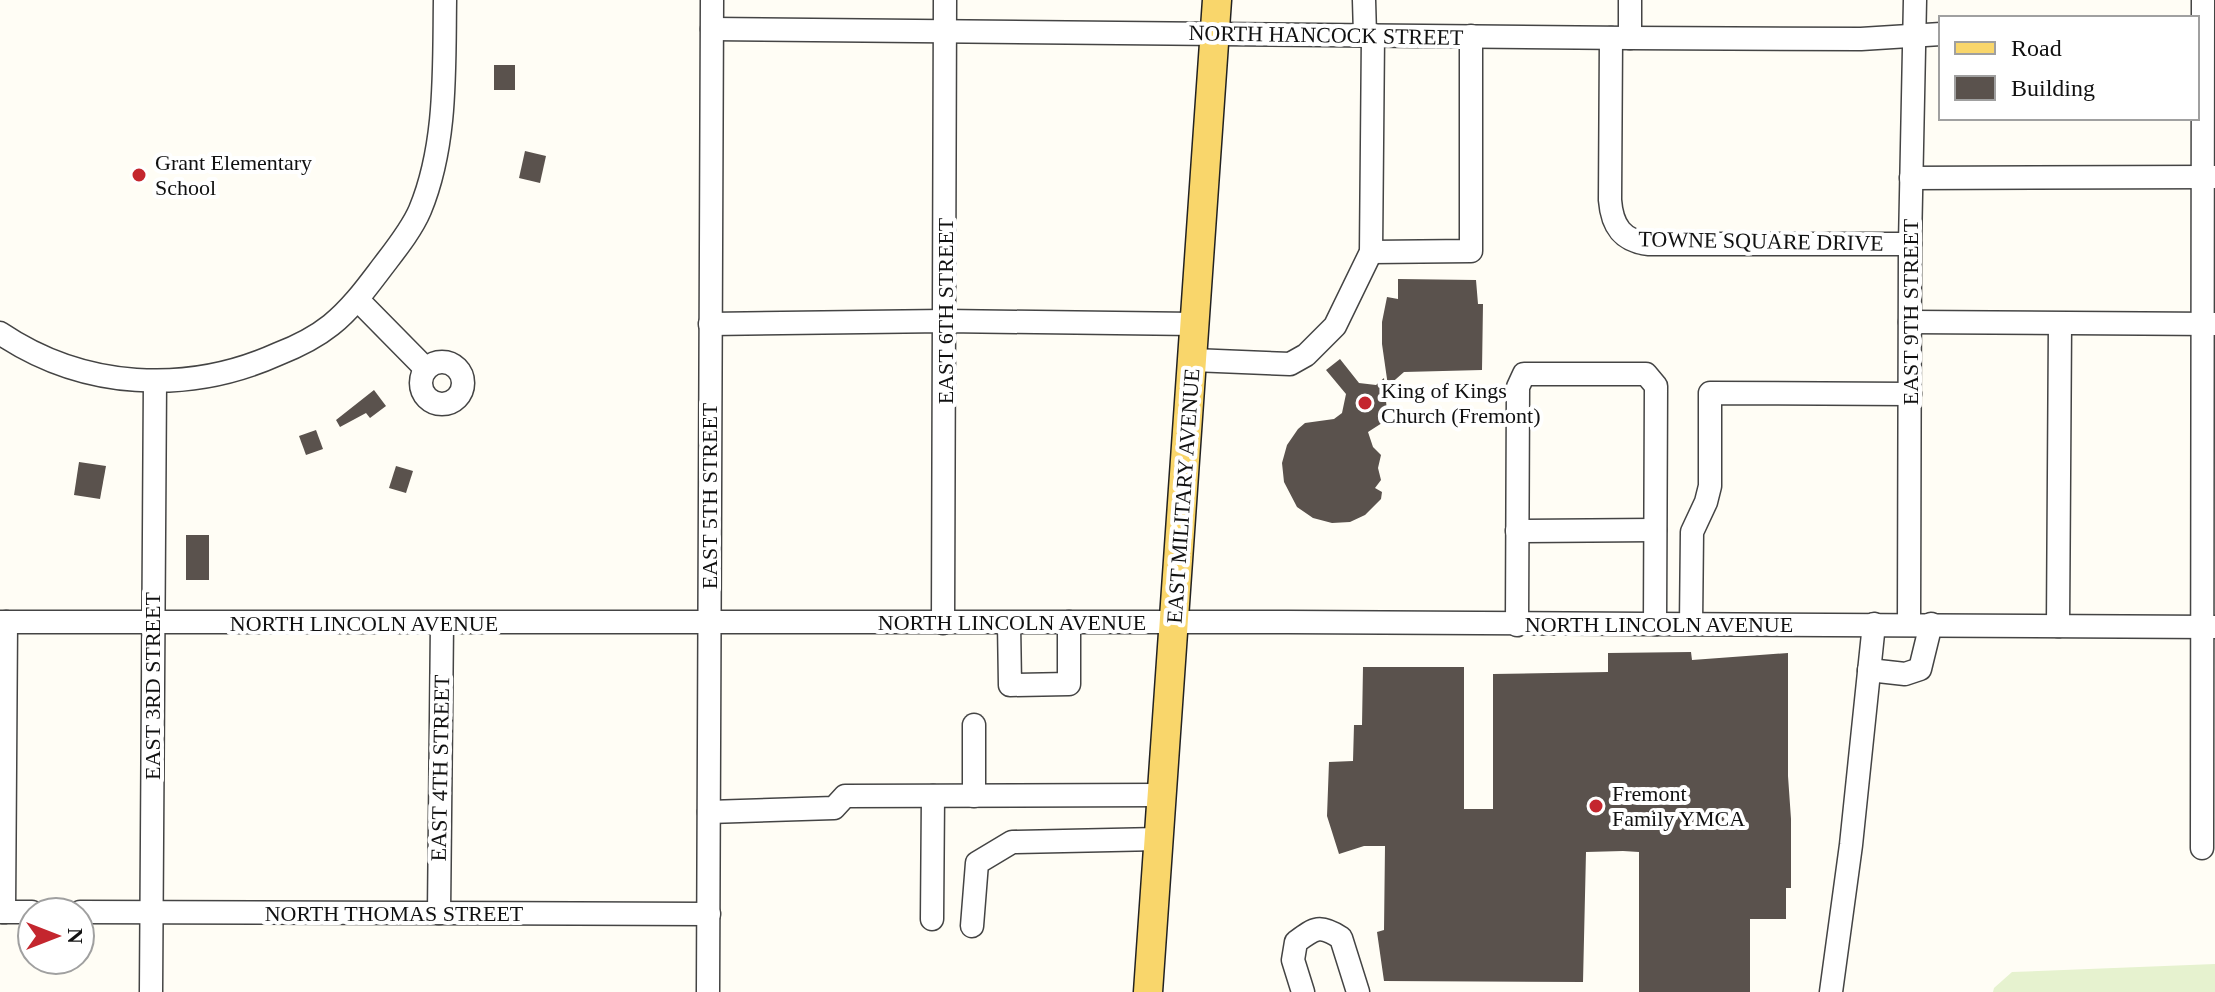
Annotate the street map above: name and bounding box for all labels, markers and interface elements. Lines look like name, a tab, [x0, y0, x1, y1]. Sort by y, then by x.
legend	[1939, 16, 2199, 120]
street label: NORTH HANCOCK STREET	[1188, 20, 1464, 50]
text: Road	[2011, 35, 2062, 61]
text: Building	[2011, 75, 2095, 101]
place label: Grant Elementary School	[155, 150, 312, 200]
marker: Grant Elementary School	[130, 166, 148, 184]
street label: EAST 6TH STREET	[933, 217, 958, 404]
street label: EAST 9TH STREET	[1898, 218, 1923, 405]
street label: TOWNE SQUARE DRIVE	[1638, 226, 1884, 256]
street label: EAST MILITARY AVENUE	[1162, 368, 1204, 624]
place label: King of Kings Church (Fremont)	[1381, 378, 1540, 428]
marker: King of Kings Church (Fremont)	[1356, 394, 1374, 412]
street label: EAST 5TH STREET	[697, 402, 722, 589]
street label: EAST 3RD STREET	[140, 592, 165, 780]
street label: NORTH LINCOLN AVENUE	[878, 610, 1146, 635]
street label: NORTH LINCOLN AVENUE	[230, 611, 498, 636]
street label: NORTH LINCOLN AVENUE	[1525, 612, 1793, 637]
street label: EAST 4TH STREET	[426, 674, 454, 862]
place label: Fremont Family YMCA	[1612, 781, 1745, 831]
marker: Fremont Family YMCA	[1587, 797, 1605, 815]
north arrow	[16, 896, 96, 976]
street label: NORTH THOMAS STREET	[265, 901, 524, 926]
text: N	[63, 928, 88, 944]

